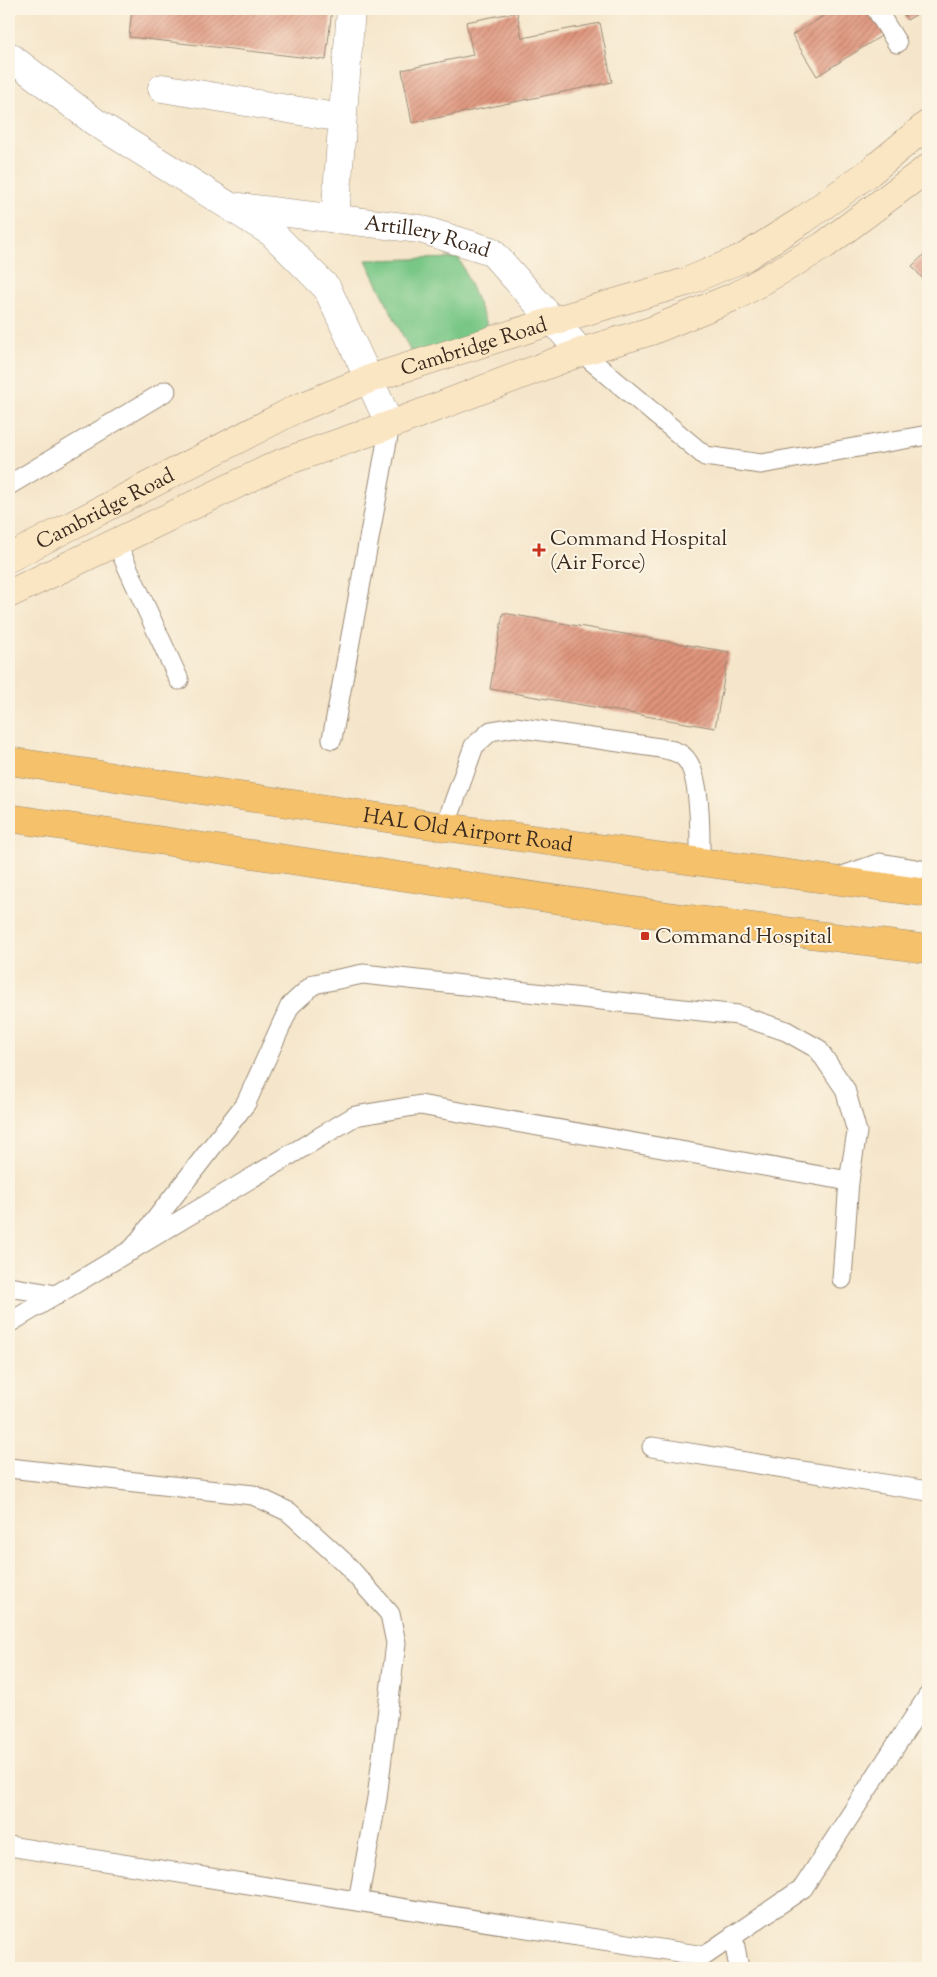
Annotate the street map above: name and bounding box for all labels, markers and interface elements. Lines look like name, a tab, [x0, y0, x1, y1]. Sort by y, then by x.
street label: Artillery Road	[362, 209, 494, 267]
street label: Cambridge Road	[397, 311, 551, 385]
street label: Cambridge Road	[31, 462, 180, 558]
place label: Command Hospital (Air Force)	[550, 525, 728, 579]
marker: Command Hospital (Air Force)	[532, 543, 546, 557]
street label: HAL Old Airport Road	[361, 802, 574, 861]
place label: Command Hospital	[655, 923, 833, 953]
marker: Command Hospital	[639, 930, 651, 942]

